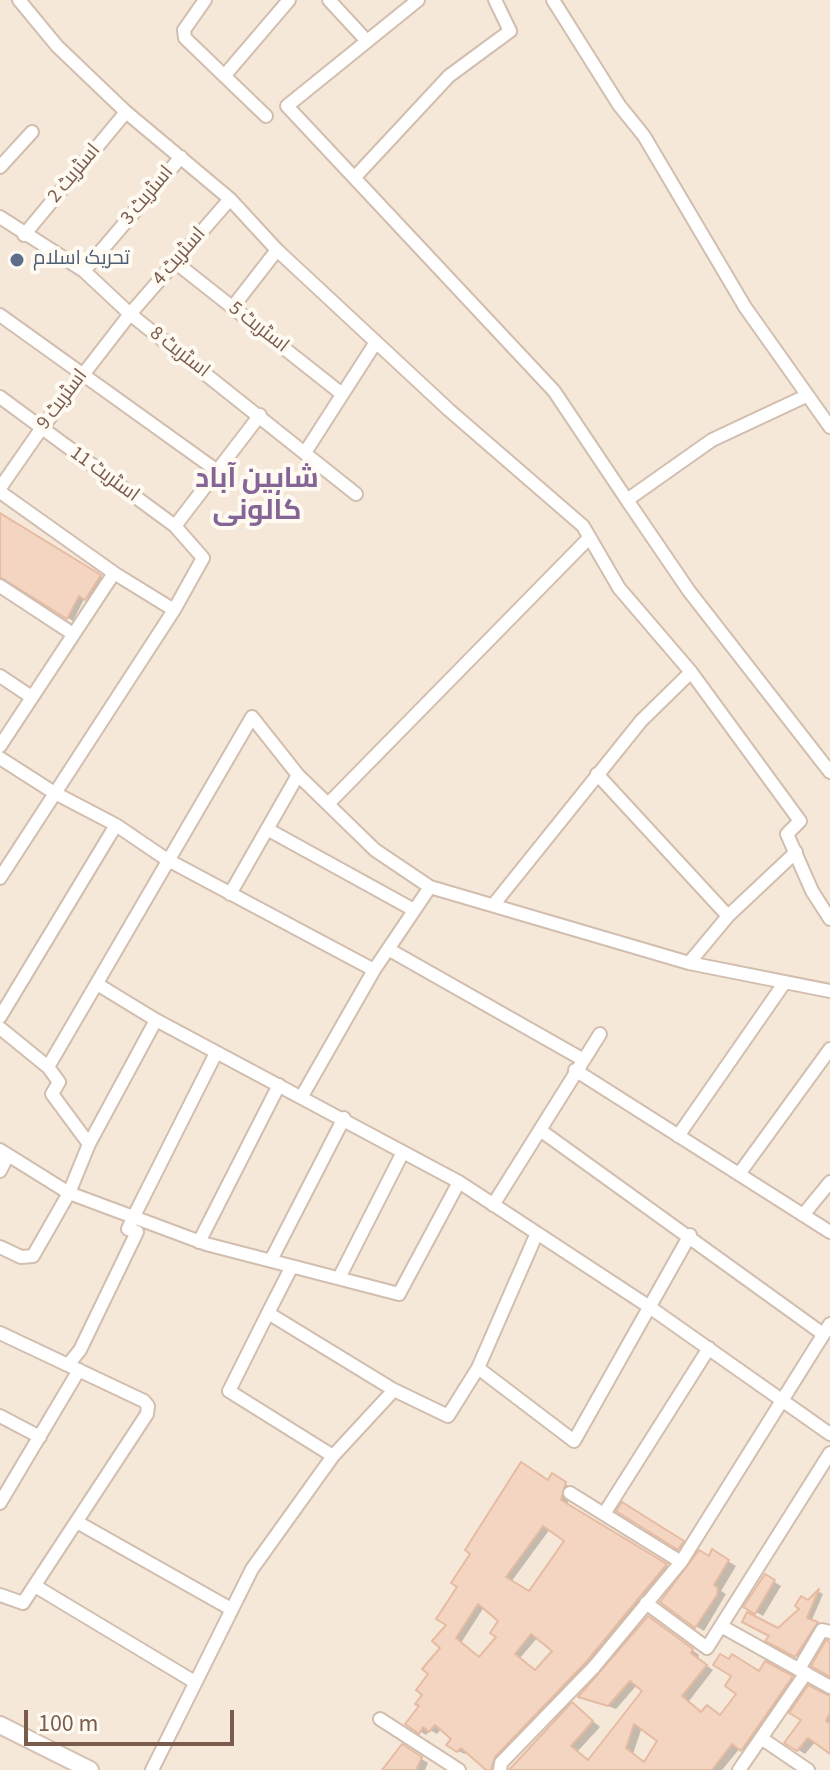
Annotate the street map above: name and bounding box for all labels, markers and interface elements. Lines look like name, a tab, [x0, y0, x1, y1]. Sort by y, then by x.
street label: اسٹریٹ 2	[43, 140, 107, 208]
street label: اسٹریٹ 3	[116, 162, 180, 230]
street label: اسٹریٹ 4	[148, 223, 212, 291]
place label: تحریک اسلام	[33, 248, 130, 272]
marker: تحریک اسلام	[8, 251, 26, 269]
street label: اسٹریٹ 5	[223, 297, 293, 359]
street label: اسٹریٹ 8	[144, 322, 214, 384]
street label: اسٹریٹ 9	[33, 365, 93, 435]
street label: اسٹریٹ 11	[65, 442, 143, 508]
district label: شاہین آباد کالونی	[195, 464, 319, 530]
scale bar	[28, 1694, 238, 1744]
text: 100 m	[38, 1706, 98, 1741]

